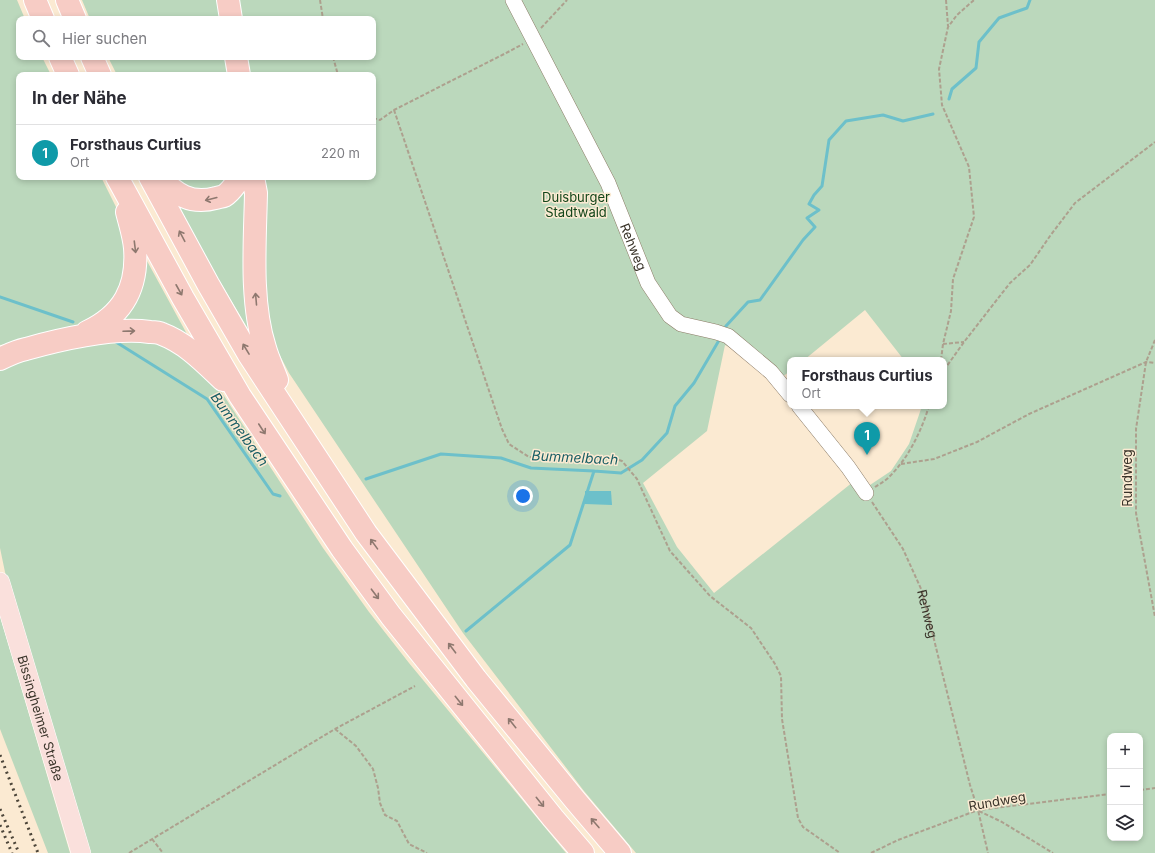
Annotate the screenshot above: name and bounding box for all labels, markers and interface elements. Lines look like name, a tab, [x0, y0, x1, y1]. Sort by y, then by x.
search box	[16, 16, 376, 60]
icon: search	[30, 27, 52, 49]
text: Hier suchen	[62, 29, 147, 48]
text: In der Nähe	[32, 88, 127, 108]
text: Forsthaus Curtius	[70, 135, 201, 154]
text: 1	[42, 145, 48, 161]
text: 220 m	[321, 145, 360, 161]
text: Ort	[70, 154, 89, 170]
park label: Duisburger Stadtwald	[542, 189, 610, 220]
one-way arrow	[205, 196, 218, 204]
street label: Rehweg	[617, 221, 650, 273]
one-way arrow	[177, 230, 185, 242]
one-way arrow	[131, 240, 138, 253]
one-way arrow	[175, 284, 183, 296]
one-way arrow	[253, 293, 260, 306]
one-way arrow	[122, 327, 135, 334]
one-way arrow	[242, 344, 250, 355]
popup	[787, 357, 947, 409]
text: Forsthaus Curtius	[801, 366, 933, 385]
text: Ort	[801, 385, 821, 401]
water label: Bummelbach	[208, 389, 272, 469]
pin: 1	[854, 422, 880, 455]
one-way arrow	[258, 423, 266, 434]
water label: Bummelbach	[531, 446, 619, 468]
street label: Rundweg	[1119, 449, 1135, 507]
your location	[513, 486, 533, 506]
one-way arrow	[370, 538, 378, 549]
one-way arrow	[370, 588, 379, 599]
street label: Rehweg	[914, 588, 941, 640]
one-way arrow	[448, 642, 456, 653]
street label: Bissingheimer Straße	[14, 653, 67, 783]
one-way arrow	[455, 695, 463, 706]
one-way arrow	[508, 718, 517, 729]
map controls	[1107, 733, 1143, 841]
button: +	[1107, 733, 1143, 769]
button: −	[1107, 769, 1143, 805]
street label: Rundweg	[967, 788, 1027, 814]
one-way arrow	[536, 796, 545, 807]
button: layers	[1107, 805, 1143, 841]
one-way arrow	[591, 819, 600, 829]

